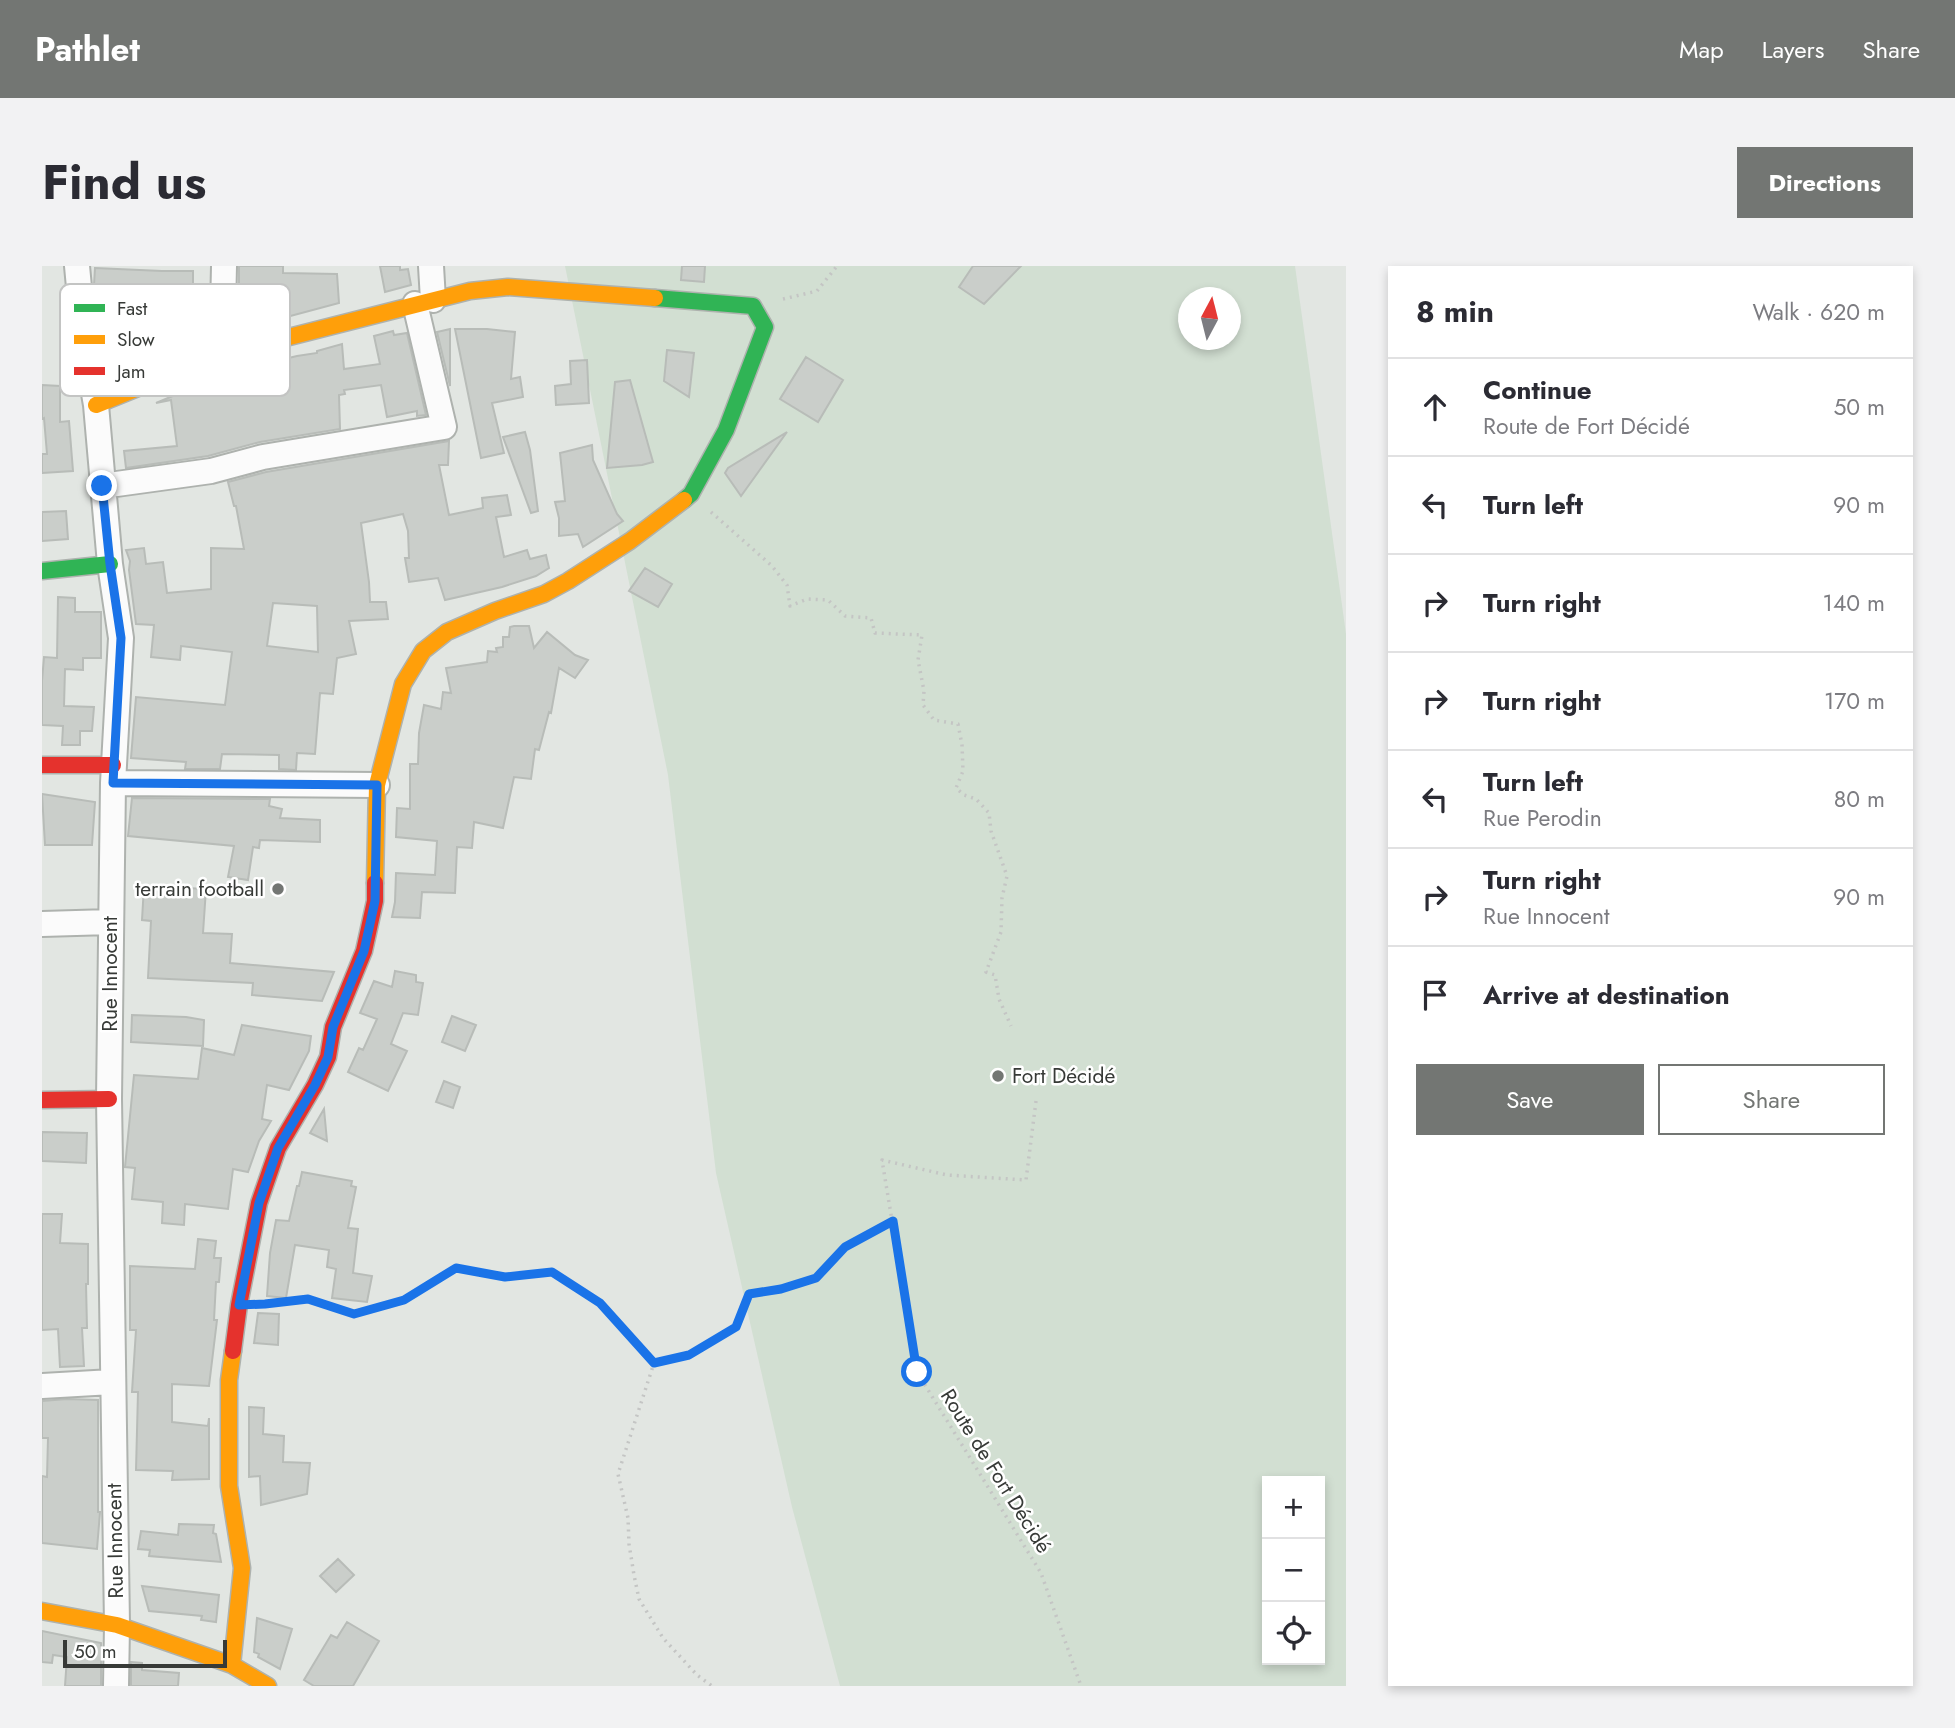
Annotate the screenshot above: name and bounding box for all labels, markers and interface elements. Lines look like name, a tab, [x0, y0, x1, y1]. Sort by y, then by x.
text: Pathlet	[35, 26, 140, 73]
text: Map	[1679, 32, 1724, 67]
text: Layers	[1762, 32, 1824, 67]
text: Share	[1862, 32, 1920, 67]
text: Find us	[42, 147, 206, 217]
button: Directions	[1737, 147, 1913, 218]
legend	[60, 284, 290, 396]
north arrow	[1178, 287, 1241, 350]
text: 8 min	[1416, 290, 1494, 333]
text: Fast	[117, 295, 148, 322]
text: Walk · 620 m	[1752, 295, 1885, 329]
text: Slow	[117, 326, 155, 353]
text: Jam	[114, 358, 146, 385]
text: Continue	[1483, 371, 1592, 409]
icon: ahead	[1416, 388, 1454, 426]
text: 50 m	[1833, 390, 1885, 424]
text: Route de Fort Décidé	[1483, 409, 1690, 443]
route end	[86, 470, 117, 501]
icon: left	[1416, 486, 1454, 524]
text: Turn left	[1483, 486, 1583, 524]
text: 90 m	[1833, 488, 1885, 522]
icon: right	[1416, 584, 1454, 622]
text: Turn right	[1483, 584, 1601, 622]
text: 140 m	[1823, 586, 1885, 620]
icon: right	[1416, 682, 1454, 720]
text: Turn right	[1483, 682, 1601, 720]
text: 170 m	[1824, 684, 1885, 718]
text: Turn left	[1483, 763, 1583, 801]
icon: left	[1416, 780, 1454, 818]
text: 80 m	[1834, 782, 1885, 816]
text: Rue Perodin	[1483, 801, 1602, 835]
text: Turn right	[1483, 861, 1601, 899]
place label: terrain football	[135, 874, 264, 904]
icon: right	[1416, 878, 1454, 916]
text: 90 m	[1833, 880, 1885, 914]
marker: terrain football	[270, 881, 286, 897]
text: Rue Innocent	[1483, 899, 1609, 933]
street label: Rue Innocent	[95, 916, 125, 1032]
icon: arrive	[1416, 976, 1454, 1014]
text: Arrive at destination	[1483, 976, 1730, 1014]
place label: Fort Décidé	[1012, 1061, 1115, 1091]
button: Save	[1416, 1064, 1644, 1135]
button: Share	[1658, 1064, 1885, 1135]
marker: Fort Décidé	[990, 1068, 1006, 1084]
route start	[901, 1356, 932, 1387]
street label: Route de Fort Décidé	[933, 1383, 1059, 1559]
map controls	[1262, 1476, 1325, 1665]
button: +	[1262, 1476, 1325, 1539]
street label: Rue Innocent	[99, 1483, 131, 1599]
button: −	[1262, 1539, 1325, 1602]
button: locate	[1262, 1602, 1325, 1665]
scale bar	[63, 1637, 228, 1669]
text: 50 m	[74, 1638, 117, 1665]

